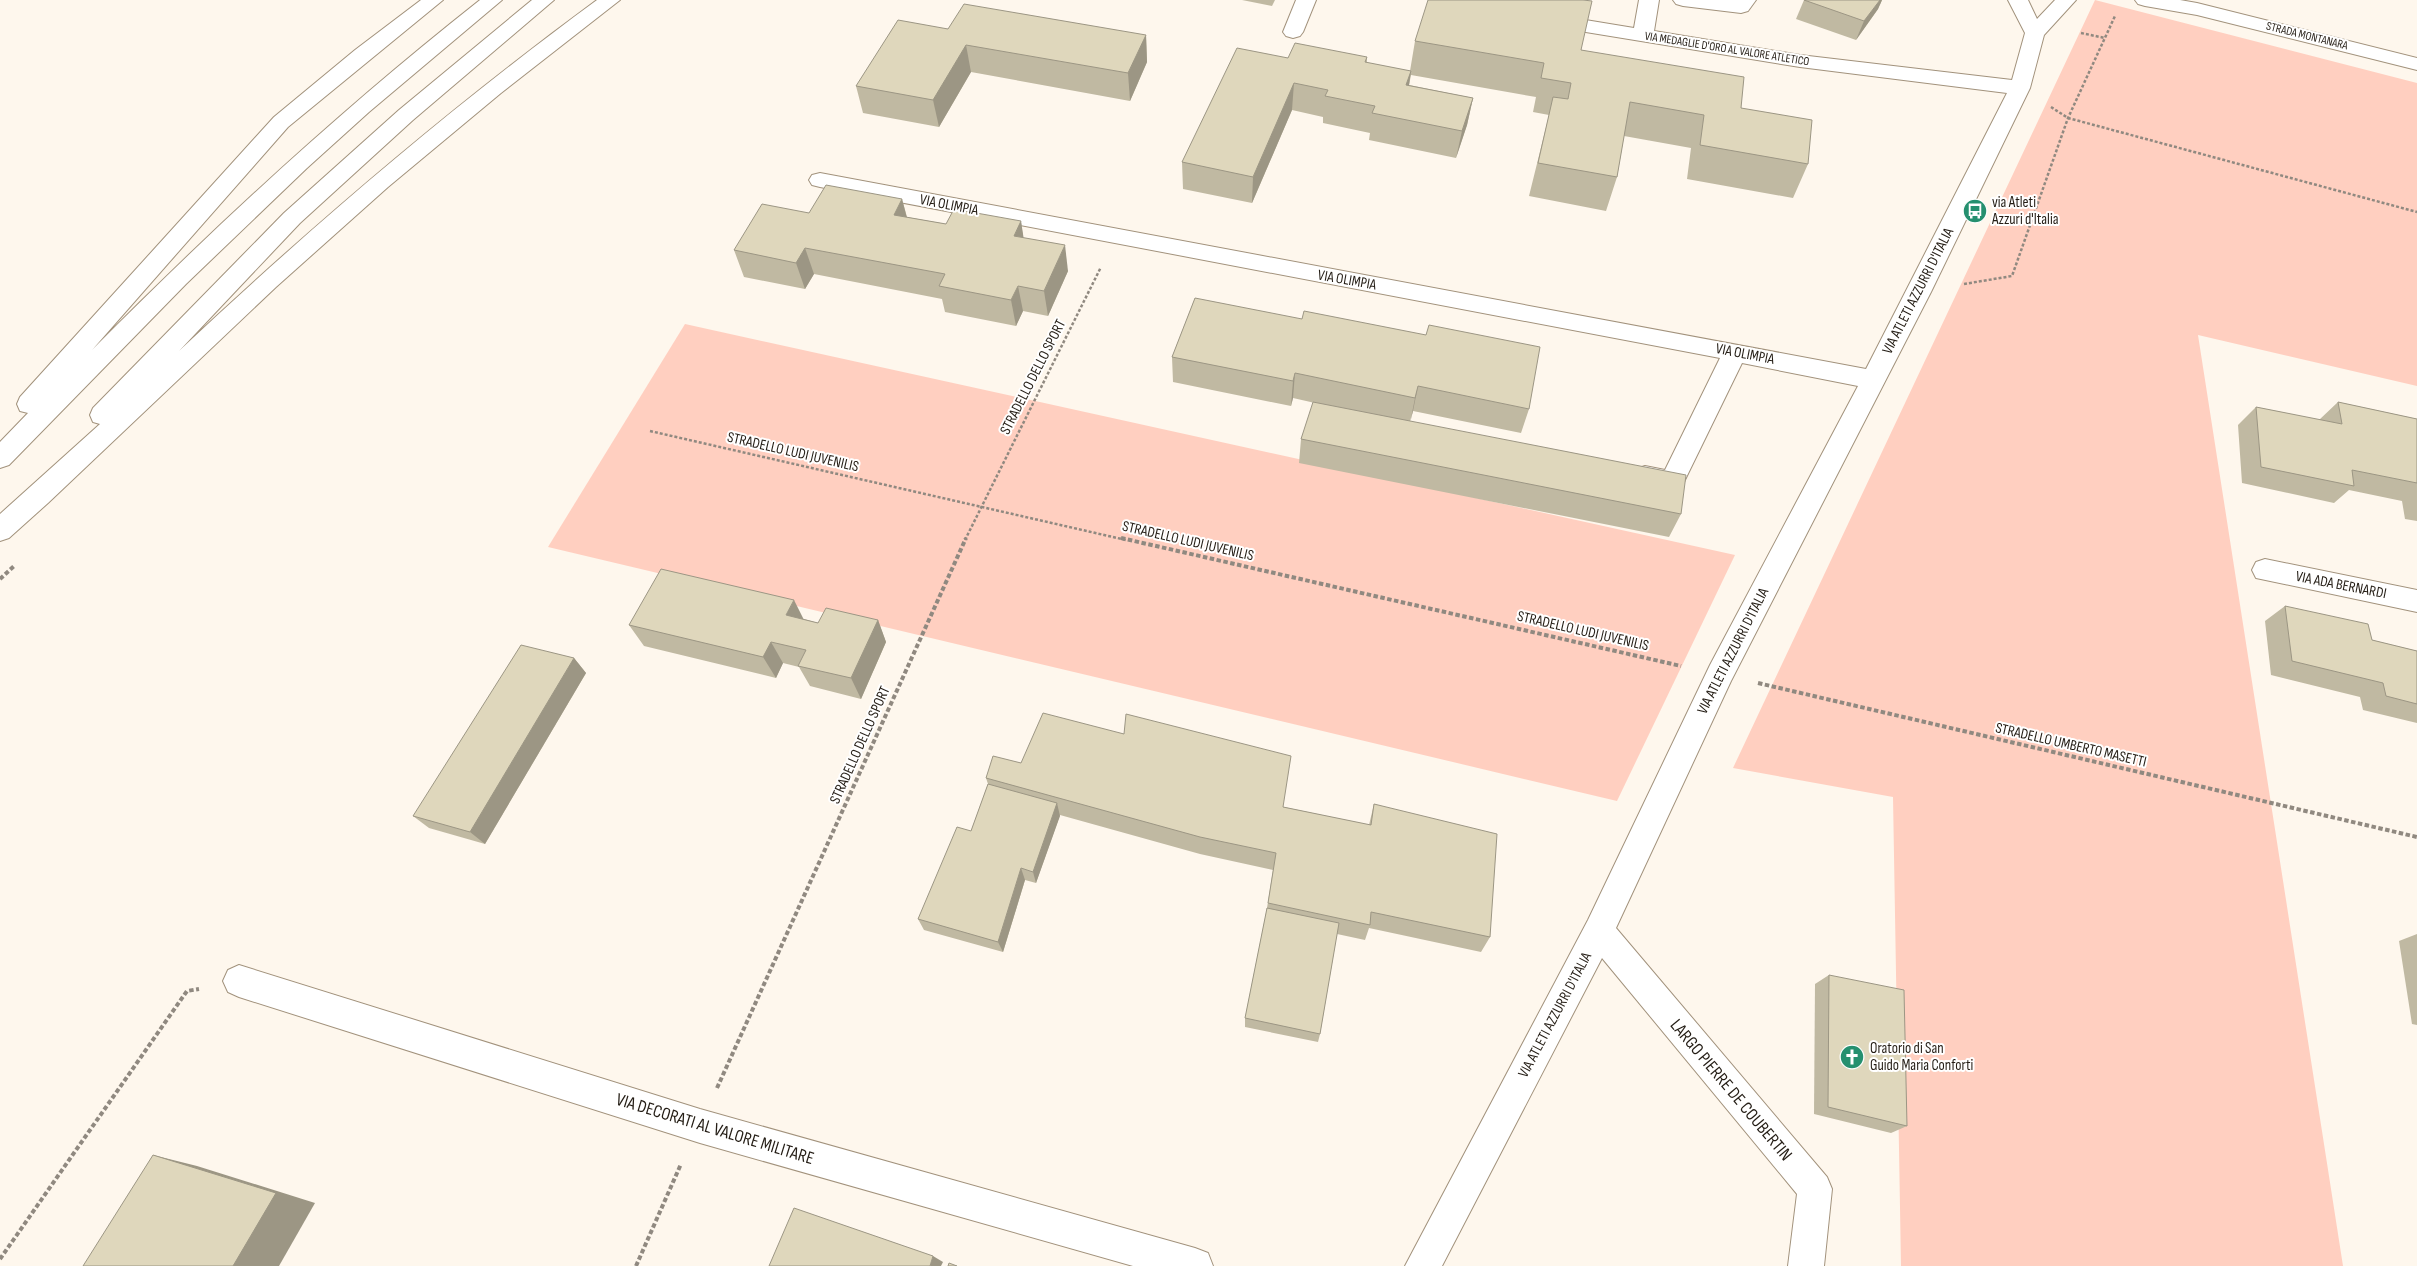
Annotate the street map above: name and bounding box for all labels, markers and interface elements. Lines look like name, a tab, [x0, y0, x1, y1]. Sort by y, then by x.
street label: STRADA MONTANARA	[2265, 19, 2350, 54]
street label: VIA MEDAGLIE D'ORO AL VALORE ATLETICO	[1644, 29, 1810, 69]
street label: VIA OLIMPIA	[918, 190, 980, 220]
place label: via Atleti Azzuri d'Italia	[1991, 193, 2059, 229]
bus stop icon: via Atleti Azzuri d'Italia	[1962, 198, 1988, 224]
street label: VIA ATLETI AZZURRI D'ITALIA	[1878, 224, 1958, 357]
street label: VIA OLIMPIA	[1316, 265, 1378, 295]
street label: STRADELLO DELLO SPORT	[996, 316, 1070, 438]
street label: VIA OLIMPIA	[1714, 339, 1776, 369]
street label: STRADELLO LUDI JUVENILIS	[725, 428, 861, 476]
street label: STRADELLO LUDI JUVENILIS	[1120, 517, 1256, 565]
street label: VIA ADA BERNARDI	[2294, 567, 2388, 603]
street label: VIA ATLETI AZZURRI D'ITALIA	[1693, 584, 1773, 717]
street label: STRADELLO LUDI JUVENILIS	[1515, 607, 1651, 655]
street label: STRADELLO DELLO SPORT	[825, 683, 895, 807]
street label: STRADELLO UMBERTO MASETTI	[1994, 718, 2148, 772]
street label: VIA ATLETI AZZURRI D'ITALIA	[1514, 949, 1596, 1081]
street label: LARGO PIERRE DE COUBERTIN	[1666, 1015, 1796, 1165]
place label: Oratorio di San Guido Maria Conforti	[1870, 1039, 1973, 1075]
church icon: Oratorio di San Guido Maria Conforti	[1839, 1044, 1865, 1070]
street label: VIA DECORATI AL VALORE MILITARE	[614, 1089, 816, 1169]

